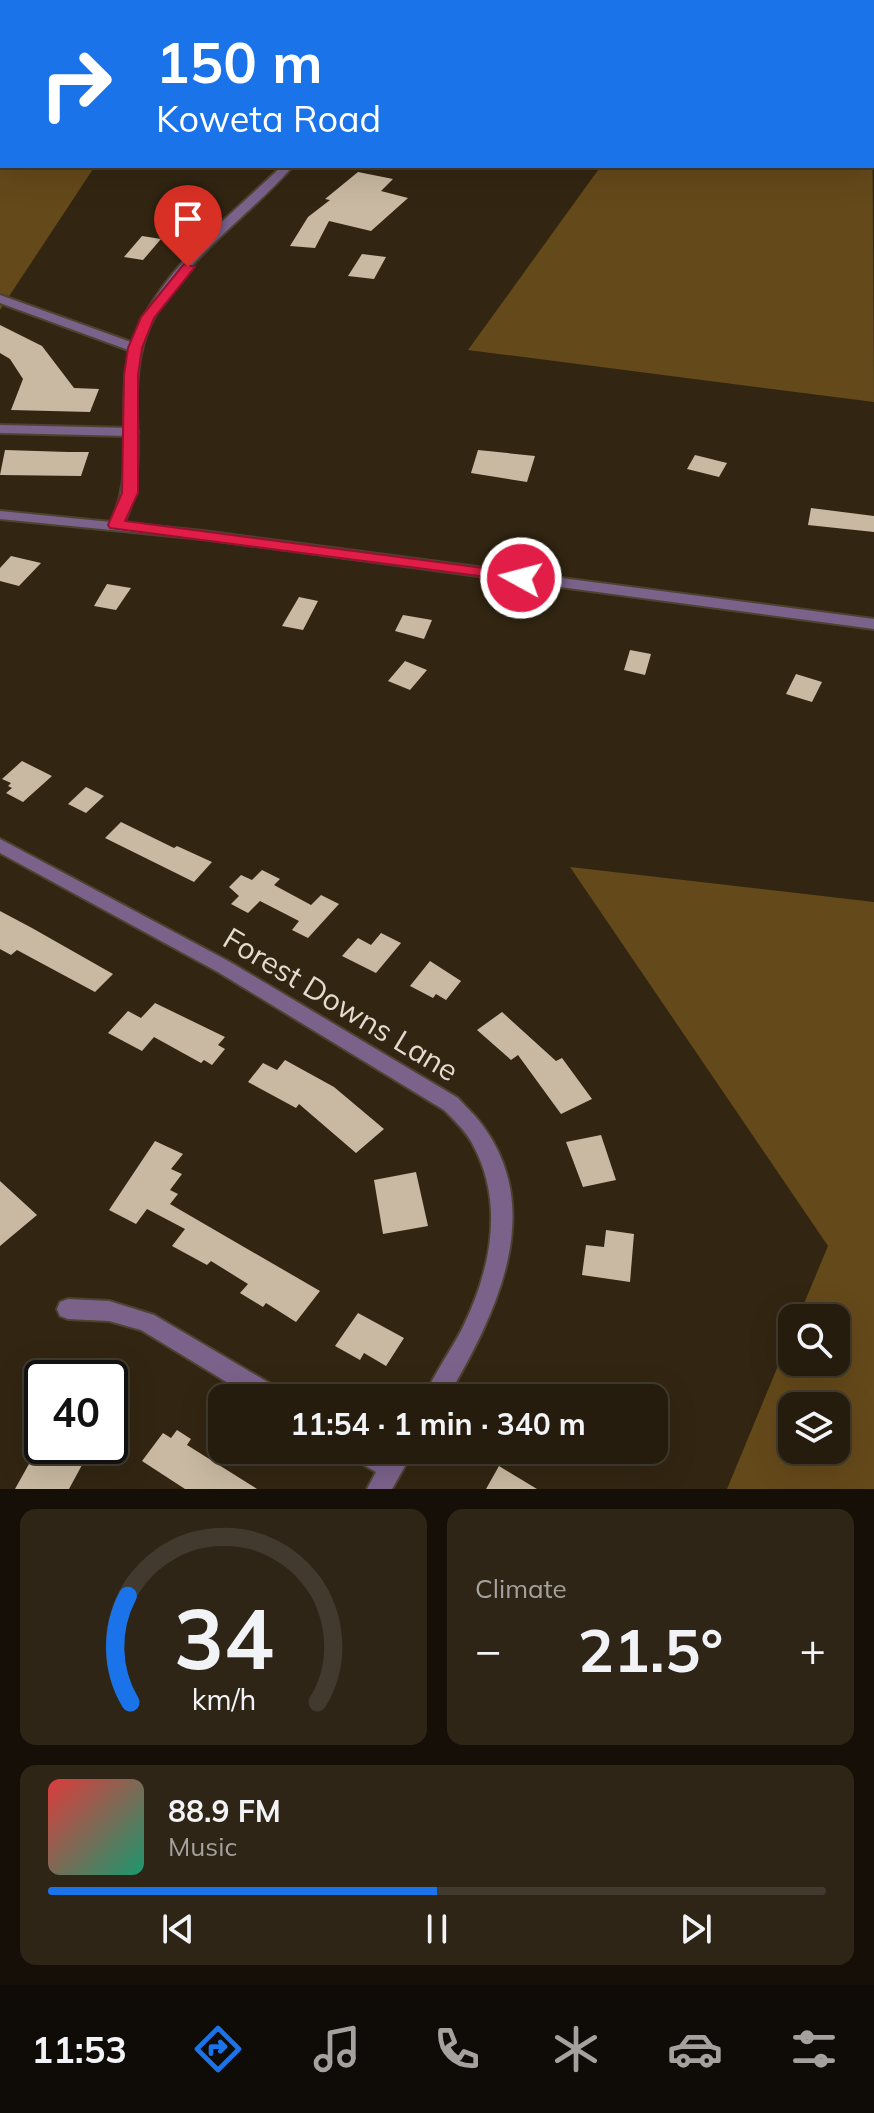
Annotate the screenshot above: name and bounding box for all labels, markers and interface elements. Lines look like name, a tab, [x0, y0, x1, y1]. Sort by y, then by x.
text: 150 m	[156, 27, 323, 97]
icon: right	[24, 32, 128, 136]
text: Koweta Road	[156, 96, 381, 141]
pin	[154, 185, 222, 267]
icon: arrive	[166, 197, 210, 241]
position arrow	[479, 536, 563, 620]
street label: Forest Downs Lane	[217, 919, 465, 1089]
map controls	[778, 1304, 850, 1464]
button: search	[778, 1304, 850, 1376]
speed limit sign: 40	[24, 1360, 128, 1464]
button: layers	[778, 1392, 850, 1464]
text: 11:54 · 1 min · 340 m	[290, 1405, 586, 1443]
text: Climate	[475, 1572, 567, 1605]
text: 34	[174, 1585, 273, 1690]
text: 21.5°	[578, 1612, 723, 1687]
text: −	[475, 1622, 501, 1677]
text: +	[800, 1622, 826, 1677]
text: km/h	[191, 1681, 256, 1717]
text: 88.9 FM	[168, 1792, 281, 1830]
text: Music	[168, 1830, 237, 1863]
icon: previous	[156, 1907, 200, 1951]
icon: pause	[415, 1907, 459, 1951]
icon: next	[674, 1907, 718, 1951]
icon: directions	[190, 2021, 246, 2077]
icon: music	[309, 2021, 365, 2077]
icon: phone	[429, 2021, 485, 2077]
icon: climate	[548, 2021, 604, 2077]
icon: car	[667, 2021, 723, 2077]
icon: filters	[786, 2021, 842, 2077]
text: 11:53	[32, 2027, 127, 2072]

